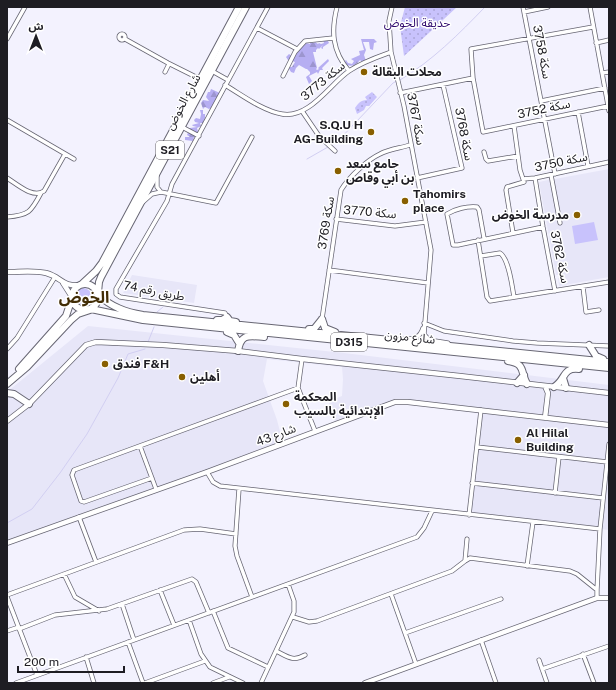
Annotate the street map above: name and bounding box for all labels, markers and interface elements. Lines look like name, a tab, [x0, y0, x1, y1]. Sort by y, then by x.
north arrow	[16, 16, 56, 56]
park label: حديقة الخوض	[384, 16, 450, 30]
text: ش	[28, 20, 44, 33]
street label: سكة 3758	[530, 24, 554, 80]
street label: سكة 3773	[298, 58, 348, 104]
place label: محلات البقالة	[372, 65, 442, 79]
marker: محلات البقالة	[359, 67, 369, 77]
street label: شارع الخوض	[162, 72, 205, 133]
street label: سكة 3767	[404, 92, 428, 146]
street label: سكة 3752	[516, 97, 572, 121]
street label: سكة 3768	[452, 106, 476, 162]
place label: S.Q.U H AG-Building	[293, 118, 363, 146]
marker: S.Q.U H AG-Building	[366, 127, 376, 137]
road number: S21	[156, 141, 184, 159]
street label: سكة 3750	[533, 150, 589, 174]
place label: جامع سعد بن أبي وقاص	[346, 157, 415, 188]
marker: جامع سعد بن أبي وقاص	[333, 166, 343, 176]
place label: Tahomirs place	[413, 187, 466, 215]
street label: سكة 3769	[315, 195, 337, 251]
marker: Tahomirs place	[400, 196, 410, 206]
street label: سكة 3770	[343, 203, 397, 221]
place label: مدرسة الخوض	[492, 208, 569, 222]
marker: مدرسة الخوض	[572, 210, 582, 220]
street label: سكة 3762	[548, 230, 572, 284]
street label: طريق رقم 74	[122, 278, 186, 306]
district label: الخوض	[59, 288, 109, 307]
street label: شارع مزون	[384, 327, 436, 349]
road number: D315	[331, 333, 367, 351]
place label: فندق F&H	[113, 357, 169, 371]
marker: فندق F&H	[100, 359, 110, 369]
place label: أهلين	[190, 369, 220, 384]
marker: أهلين	[177, 372, 187, 382]
place label: المحكمة الإبتدائية بالسيب	[294, 390, 384, 420]
marker: المحكمة الإبتدائية بالسيب	[281, 399, 291, 409]
street label: شارع 43	[254, 421, 299, 451]
place label: Al Hilal Building	[526, 426, 574, 454]
marker: Al Hilal Building	[513, 435, 523, 445]
scale bar	[18, 648, 124, 674]
text: 200 m	[24, 655, 59, 669]

